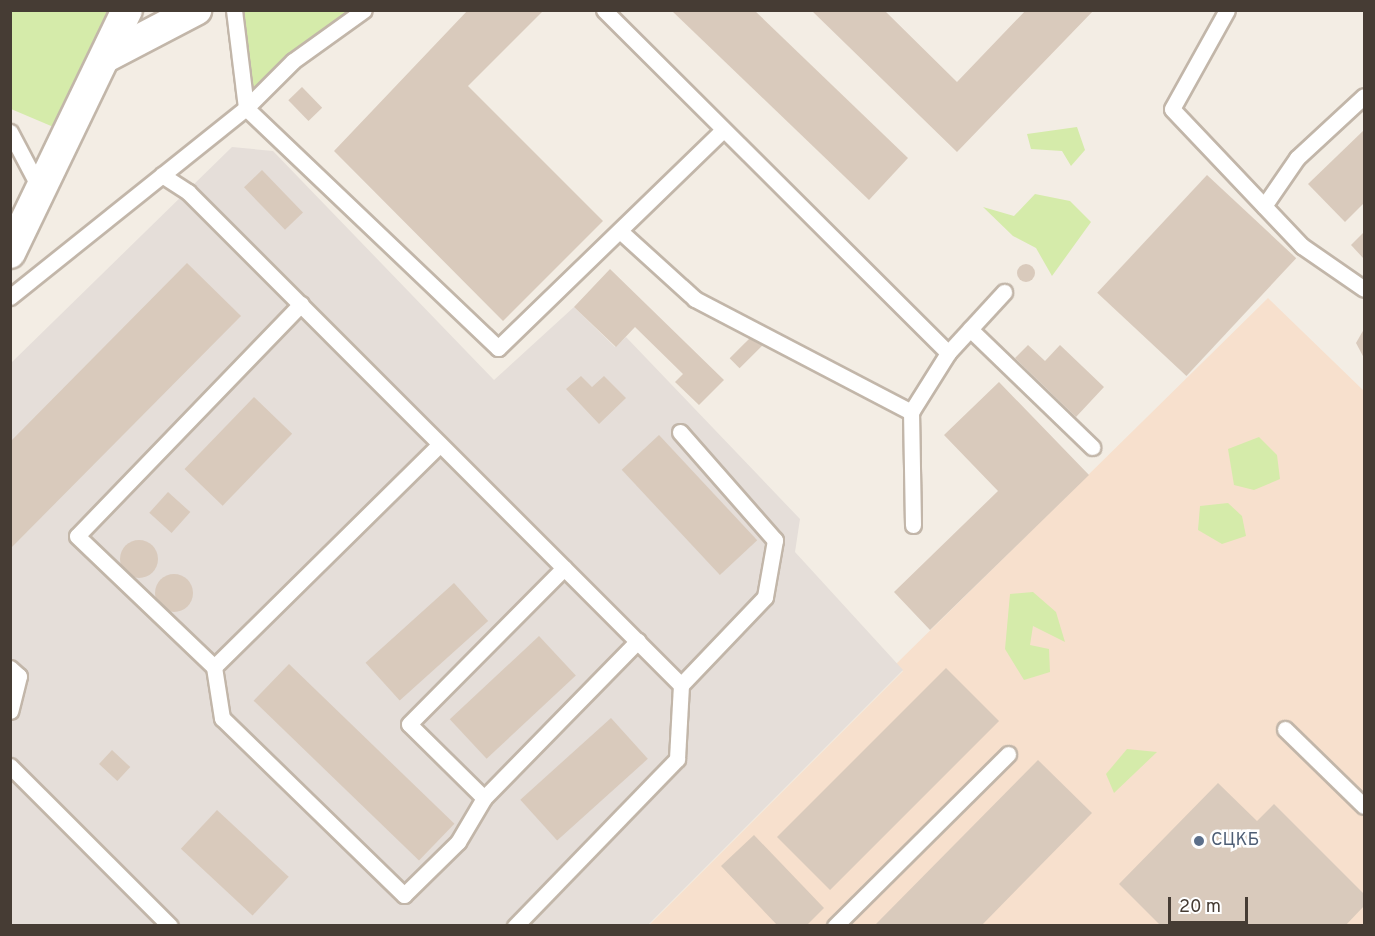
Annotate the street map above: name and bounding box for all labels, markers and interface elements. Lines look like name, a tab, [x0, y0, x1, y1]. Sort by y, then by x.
place label: СЦКБ	[1211, 830, 1259, 852]
marker: СЦКБ	[1192, 834, 1206, 848]
scale bar	[1171, 885, 1250, 923]
text: 20 m	[1179, 896, 1221, 919]

